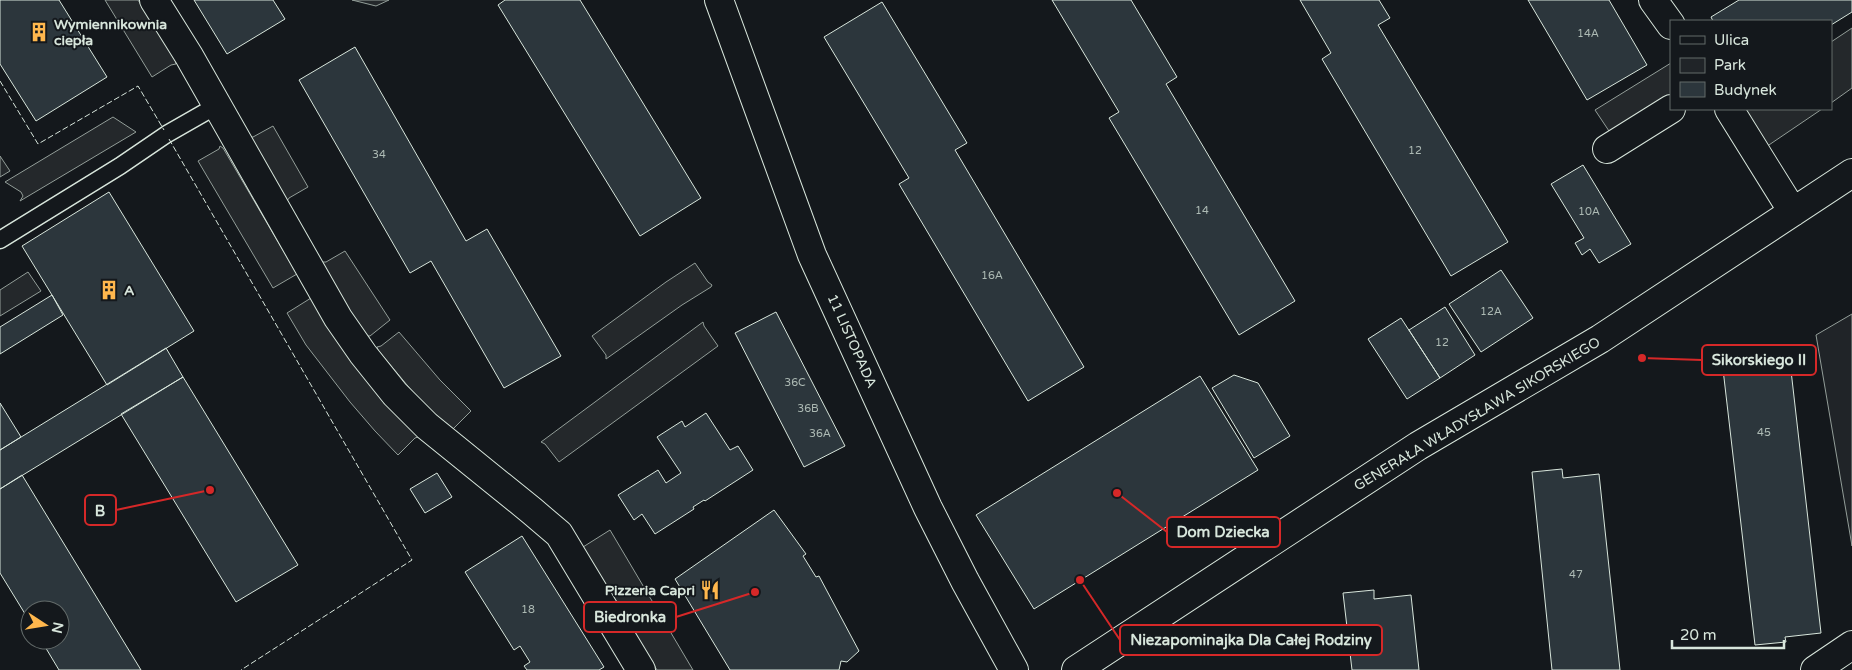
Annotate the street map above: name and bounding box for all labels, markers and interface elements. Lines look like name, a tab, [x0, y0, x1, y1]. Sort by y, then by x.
place label: Wymiennikownia ciepła	[54, 16, 167, 49]
legend	[1670, 20, 1832, 110]
building icon: Wymiennikownia ciepła	[28, 21, 50, 43]
house number: 14A	[1577, 27, 1599, 40]
text: Ulica	[1714, 31, 1749, 49]
text: Park	[1714, 56, 1746, 74]
text: Budynek	[1714, 81, 1777, 99]
house number: 12	[1408, 144, 1422, 157]
house number: 34	[372, 148, 386, 161]
house number: 14	[1195, 204, 1209, 217]
house number: 10A	[1578, 205, 1600, 218]
house number: 16A	[981, 269, 1003, 282]
building icon: A	[98, 279, 120, 301]
place label: A	[124, 282, 135, 299]
street label: 11 LISTOPADA	[824, 291, 880, 391]
house number: 12A	[1480, 305, 1502, 318]
street label: GENERAŁA WŁADYSŁAWA SIKORSKIEGO	[1351, 334, 1603, 494]
house number: 12	[1435, 336, 1449, 349]
callout: Sikorskiego II	[1702, 345, 1816, 375]
text: Sikorskiego II	[1712, 351, 1806, 370]
house number: 36C	[784, 376, 806, 389]
house number: 36B	[797, 402, 819, 415]
house number: 45	[1757, 426, 1771, 439]
house number: 36A	[809, 427, 831, 440]
callout: B	[85, 495, 116, 525]
text: B	[95, 502, 105, 520]
callout: Dom Dziecka	[1167, 517, 1280, 547]
text: Dom Dziecka	[1176, 523, 1270, 541]
house number: 47	[1569, 568, 1583, 581]
restaurant icon: Pizzeria Capri	[699, 579, 721, 601]
place label: Pizzeria Capri	[605, 582, 695, 599]
north arrow	[20, 600, 70, 650]
callout: Biedronka	[584, 602, 676, 632]
house number: 18	[521, 603, 535, 616]
text: Biedronka	[594, 608, 666, 626]
scale bar	[1672, 618, 1784, 650]
text: N	[48, 620, 67, 635]
callout: Niezapominajka Dla Całej Rodziny	[1120, 625, 1382, 655]
text: 20 m	[1680, 626, 1717, 644]
text: Niezapominajka Dla Całej Rodziny	[1130, 631, 1372, 650]

